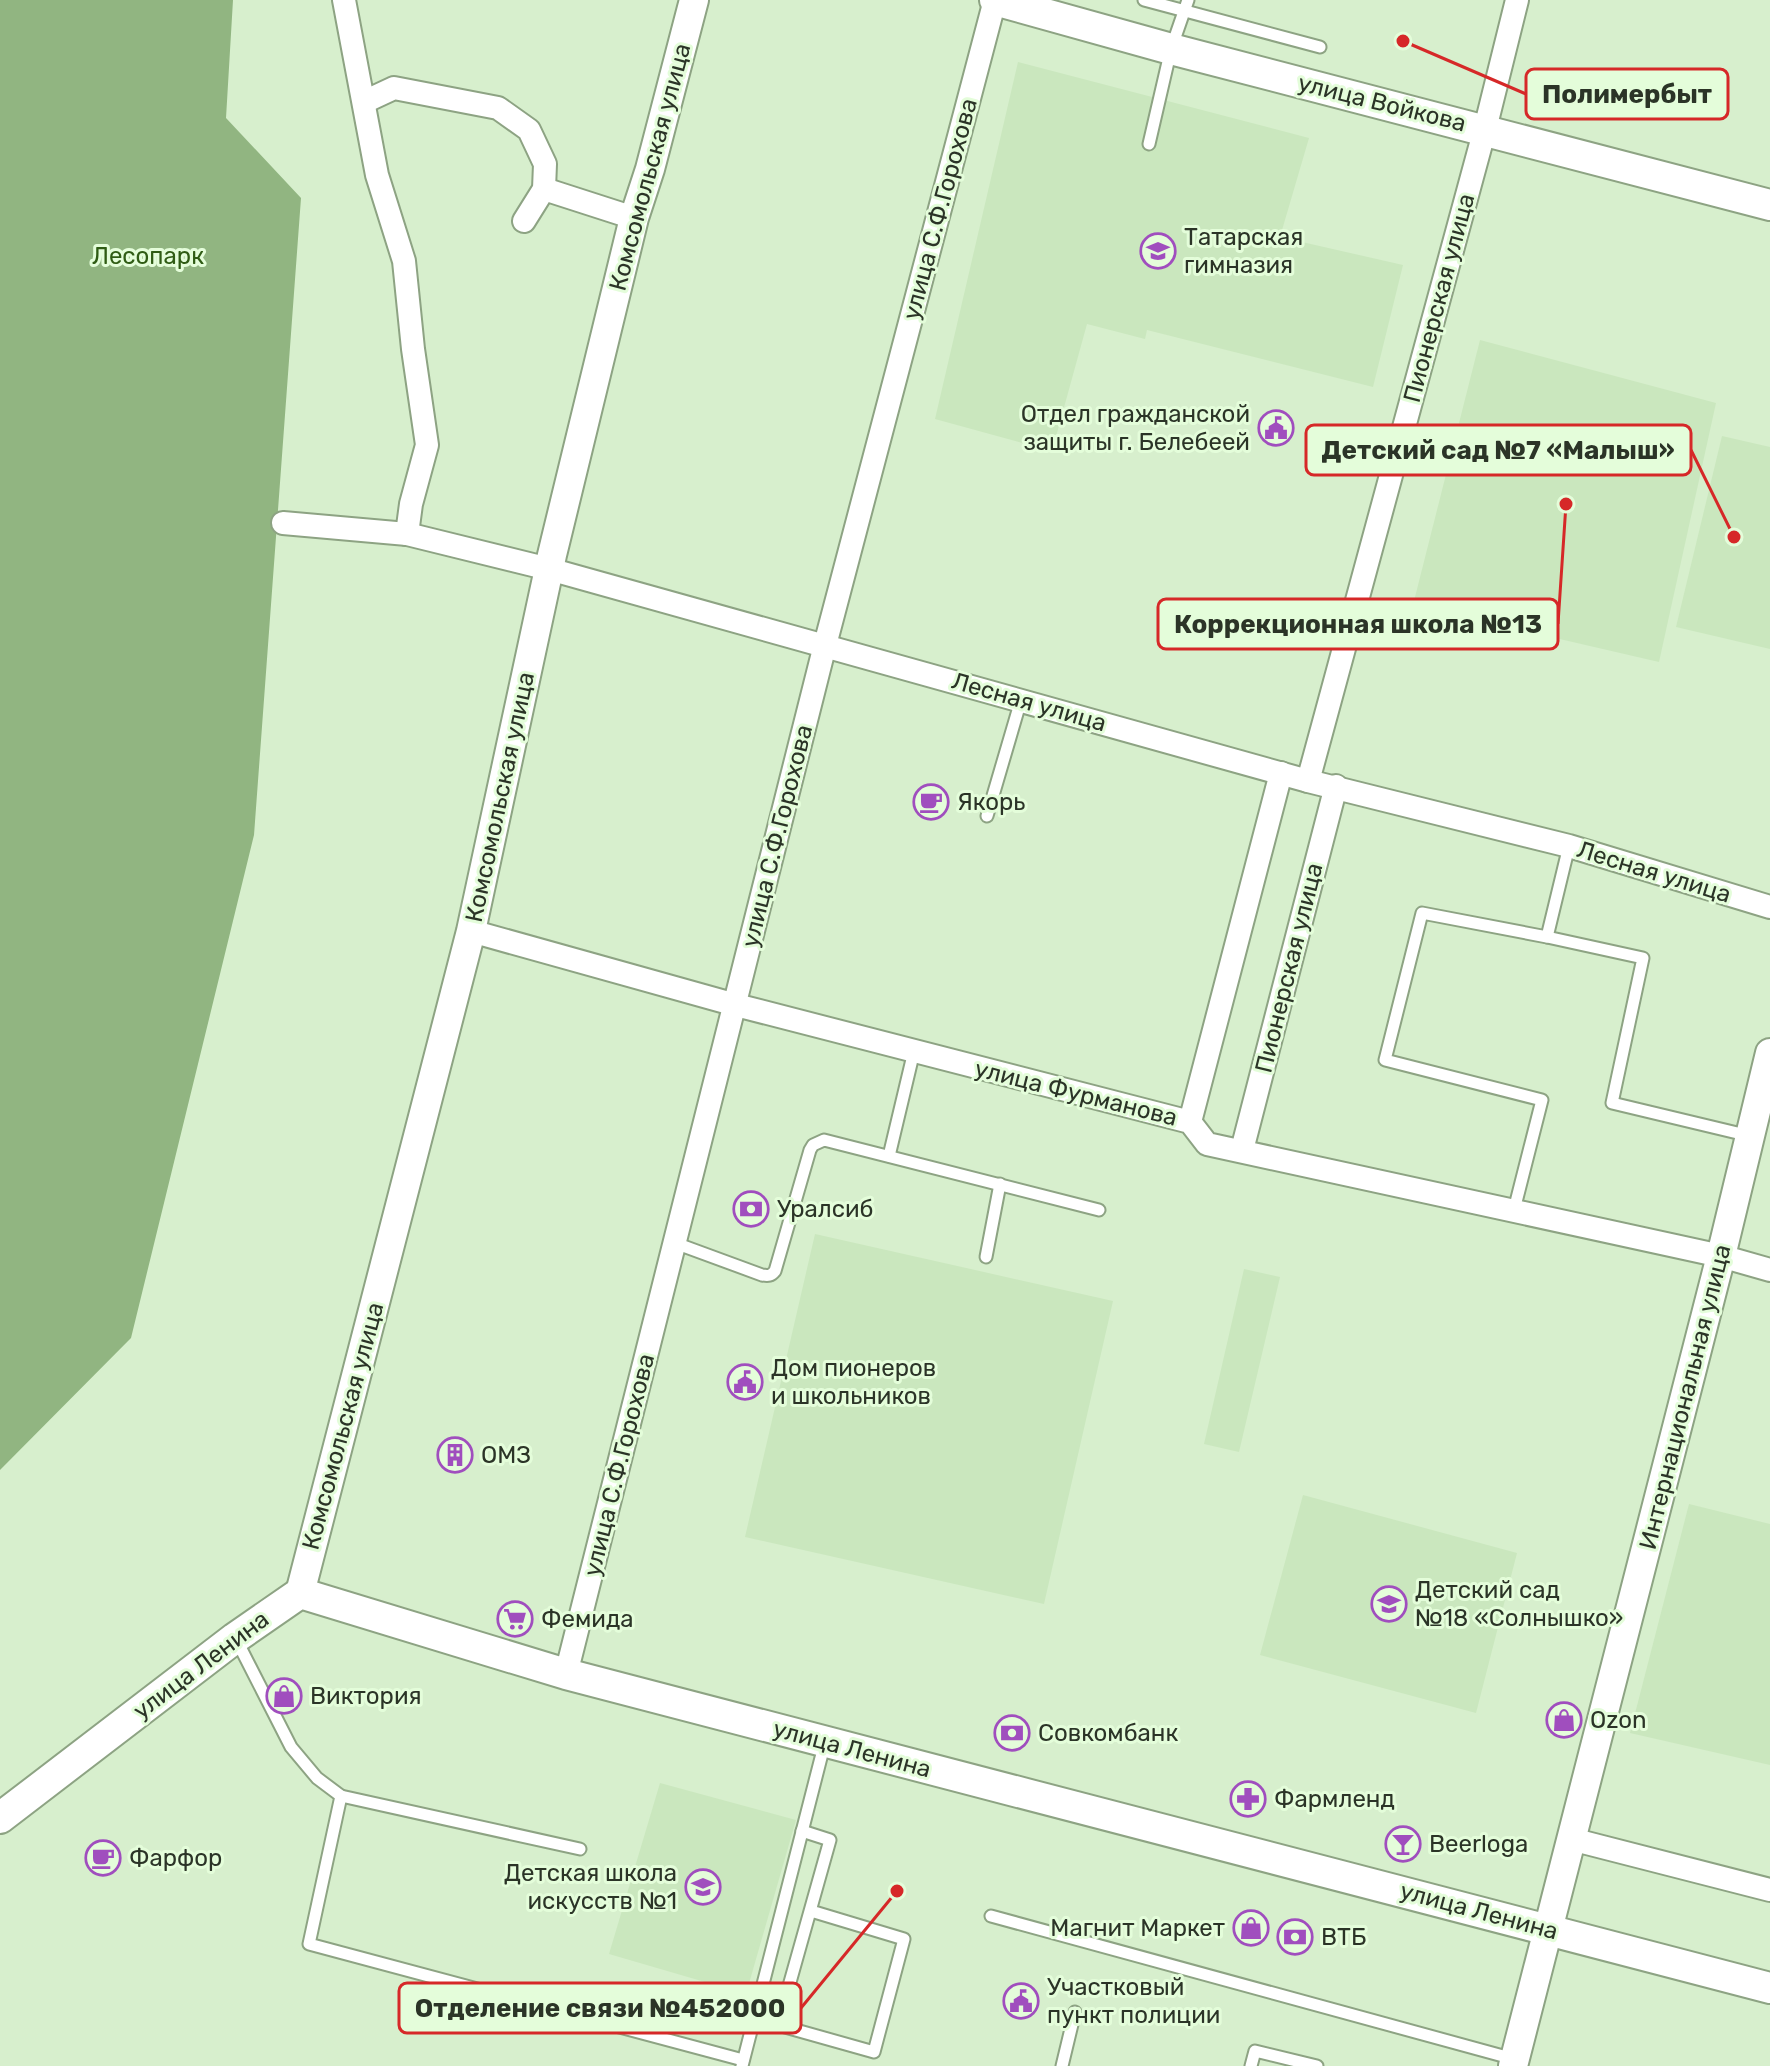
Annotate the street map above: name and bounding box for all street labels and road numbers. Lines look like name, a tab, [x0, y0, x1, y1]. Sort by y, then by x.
street label: Комсомольская улица	[603, 40, 697, 294]
street label: улица Войкова	[1295, 69, 1469, 137]
street label: улица С.Ф.Горохова	[897, 95, 983, 323]
street label: Пионерская улица	[1398, 190, 1480, 406]
street label: Лесная улица	[948, 667, 1110, 737]
street label: Комсомольская улица	[460, 669, 540, 925]
street label: улица С.Ф.Горохова	[736, 722, 818, 950]
street label: Лесная улица	[1574, 835, 1734, 909]
street label: Пионерская улица	[1249, 860, 1329, 1076]
street label: улица Фурманова	[972, 1054, 1180, 1132]
street label: Интернациональная улица	[1634, 1242, 1736, 1552]
street label: Комсомольская улица	[296, 1299, 390, 1553]
street label: улица С.Ф.Горохова	[578, 1351, 660, 1579]
street label: улица Ленина	[128, 1605, 274, 1725]
street label: улица Ленина	[770, 1714, 934, 1784]
street label: улица Ленина	[1397, 1876, 1561, 1946]

